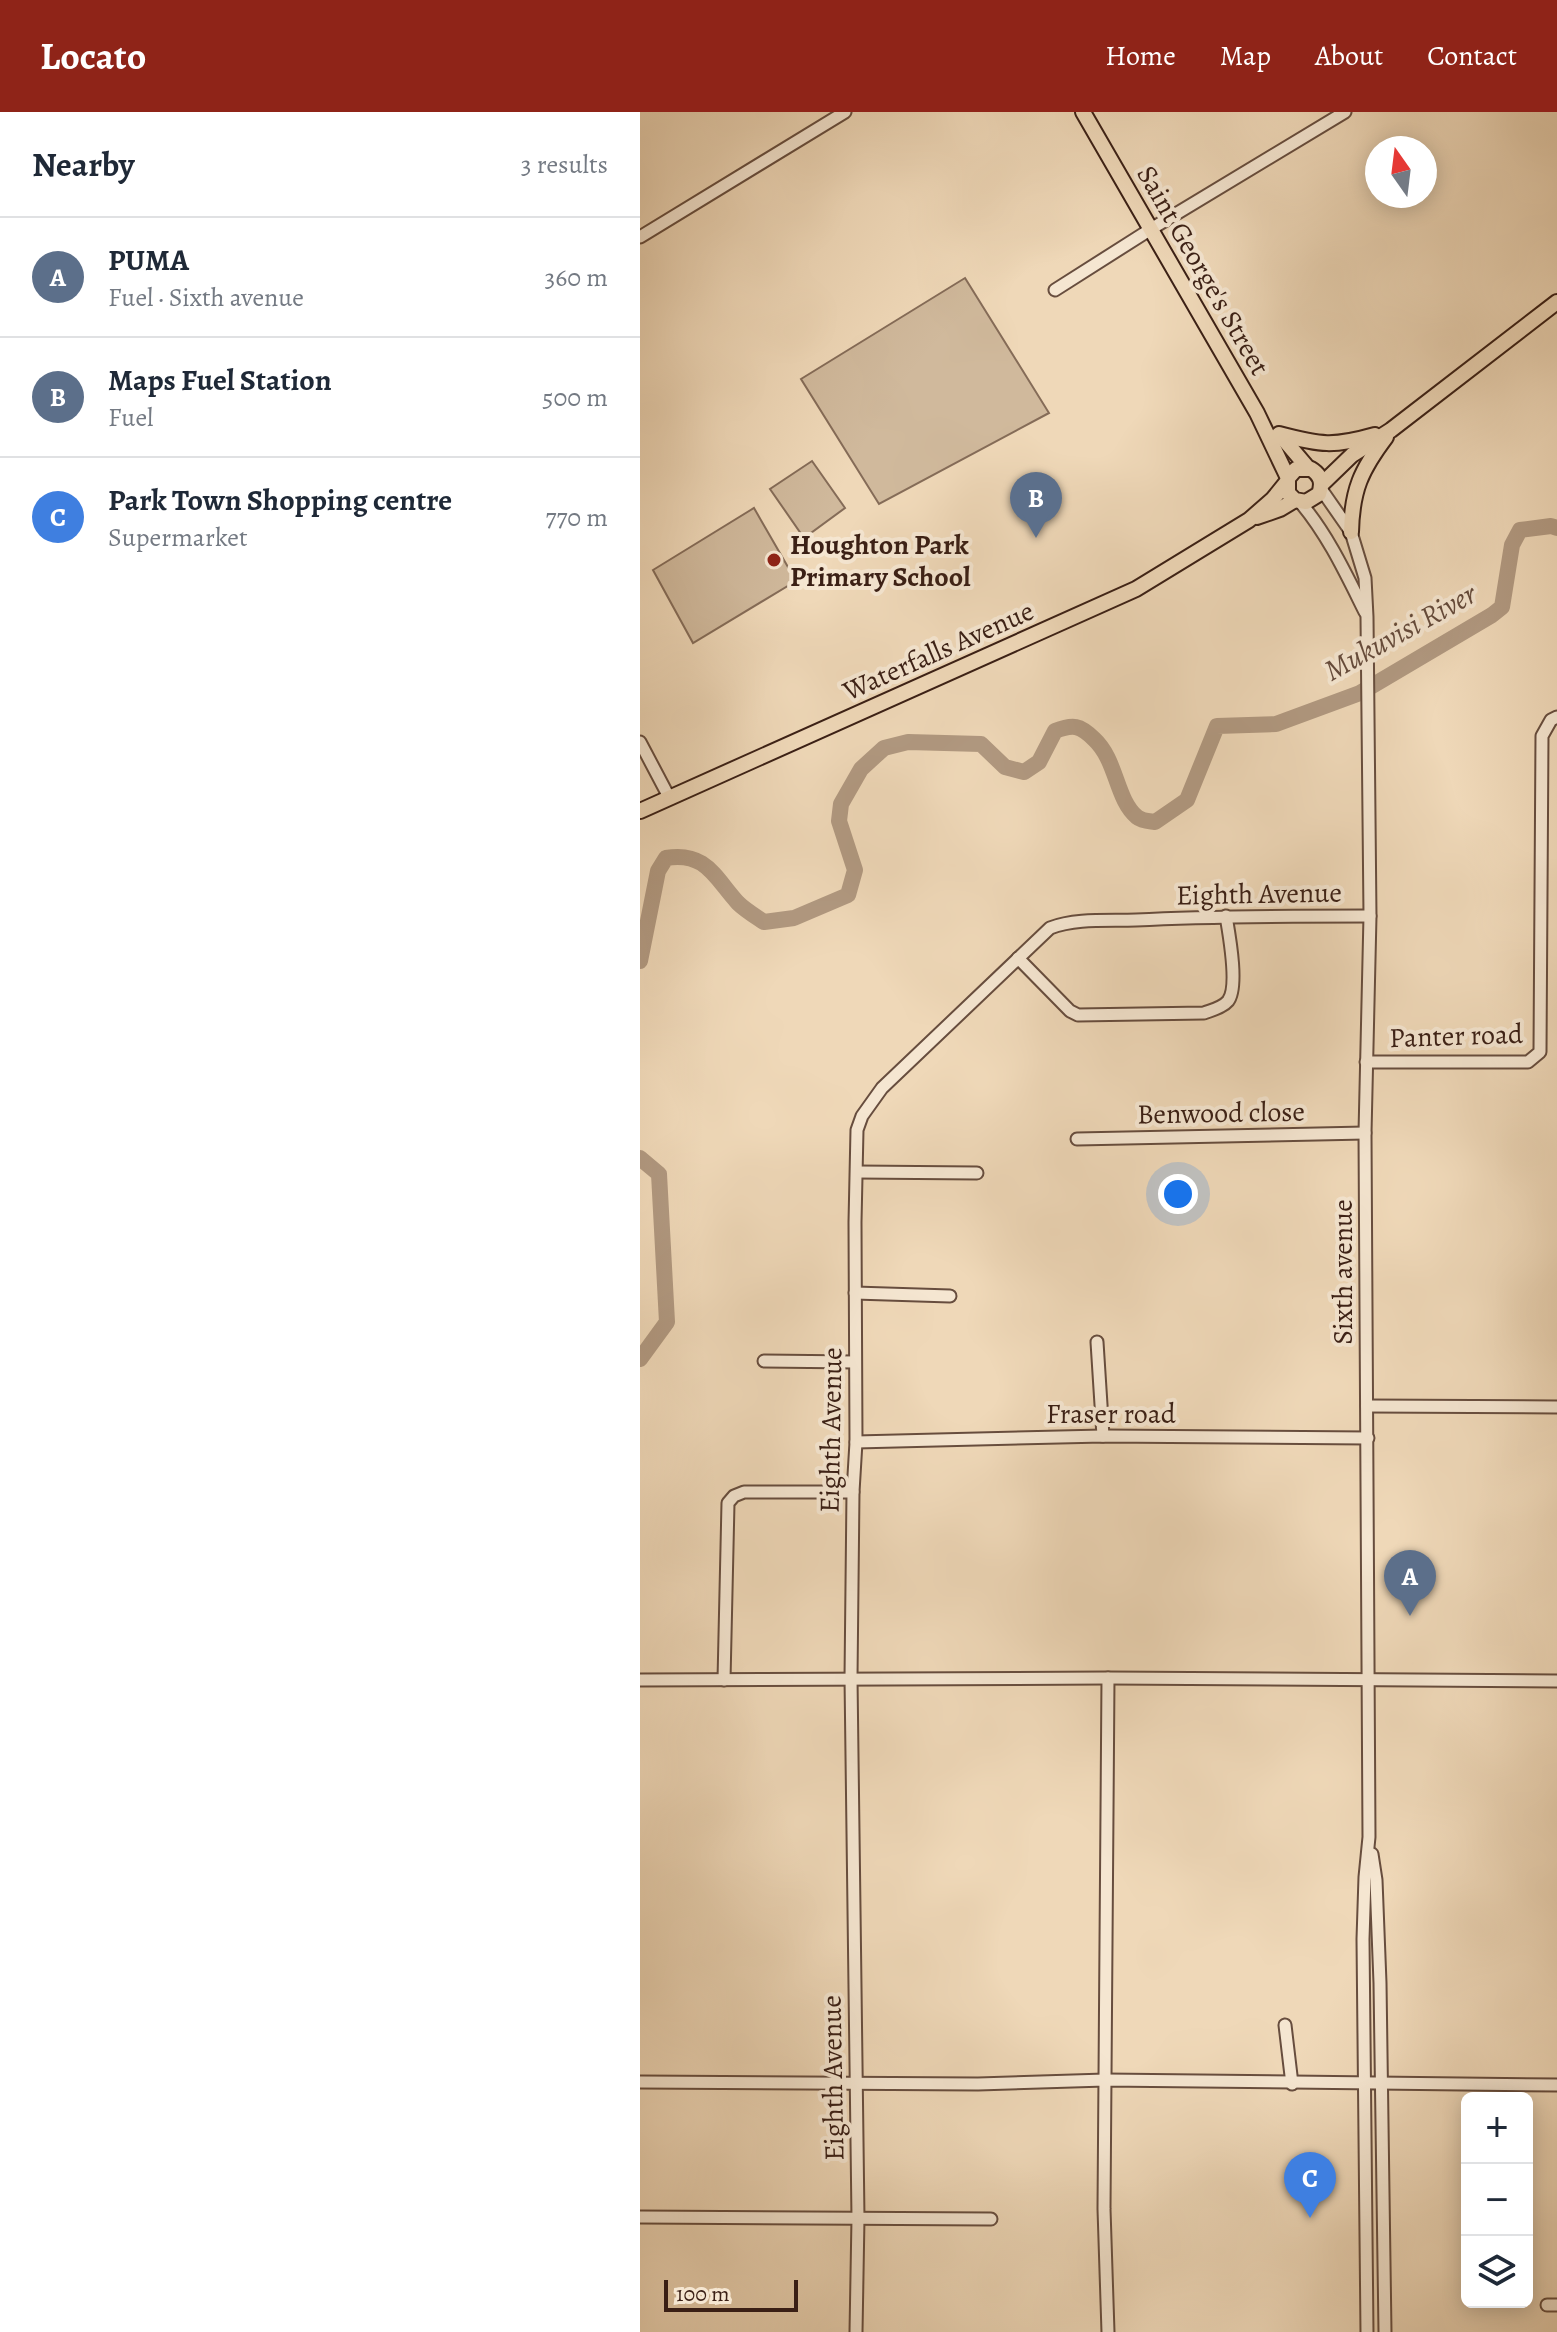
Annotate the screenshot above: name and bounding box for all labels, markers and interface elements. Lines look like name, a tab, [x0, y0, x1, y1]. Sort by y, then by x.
text: Locato	[40, 30, 146, 82]
text: Home	[1105, 37, 1176, 75]
text: Map	[1220, 37, 1271, 75]
text: About	[1315, 37, 1383, 75]
text: Contact	[1427, 37, 1517, 75]
north arrow	[1365, 136, 1437, 208]
text: Nearby	[32, 141, 135, 188]
text: 3 results	[521, 147, 608, 182]
street label: Saint George's Street	[1128, 159, 1279, 382]
text: PUMA	[108, 240, 189, 280]
text: A	[50, 260, 66, 295]
text: 360 m	[545, 260, 608, 295]
text: Fuel · Sixth avenue	[108, 280, 304, 315]
text: Maps Fuel Station	[108, 360, 332, 400]
text: B	[50, 380, 66, 415]
text: 500 m	[542, 380, 608, 415]
text: Fuel	[108, 400, 153, 435]
pin: B	[1010, 472, 1062, 538]
text: Park Town Shopping centre	[108, 480, 452, 520]
text: C	[50, 500, 66, 535]
text: 770 m	[546, 500, 608, 535]
text: Supermarket	[108, 520, 248, 555]
place label: Houghton Park Primary School	[790, 526, 971, 596]
marker: Houghton Park Primary School	[765, 551, 783, 569]
water label: Mukuvisi River	[1317, 573, 1485, 690]
street label: Waterfalls Avenue	[836, 592, 1040, 710]
street label: Eighth Avenue	[1176, 874, 1342, 914]
street label: Panter road	[1389, 1015, 1525, 1057]
street label: Benwood close	[1137, 1093, 1305, 1133]
your location	[1158, 1174, 1198, 1214]
street label: Sixth avenue	[1324, 1199, 1362, 1345]
street label: Eighth Avenue	[811, 1347, 851, 1513]
street label: Fraser road	[1046, 1395, 1177, 1433]
pin: A	[1384, 1550, 1436, 1616]
street label: Eighth Avenue	[813, 1995, 853, 2161]
map controls	[1461, 2092, 1533, 2308]
button: +	[1461, 2092, 1533, 2164]
pin: C	[1284, 2152, 1336, 2218]
button: −	[1461, 2164, 1533, 2236]
button: layers	[1461, 2236, 1533, 2308]
scale bar	[664, 2276, 798, 2312]
text: 100 m	[676, 2279, 730, 2309]

